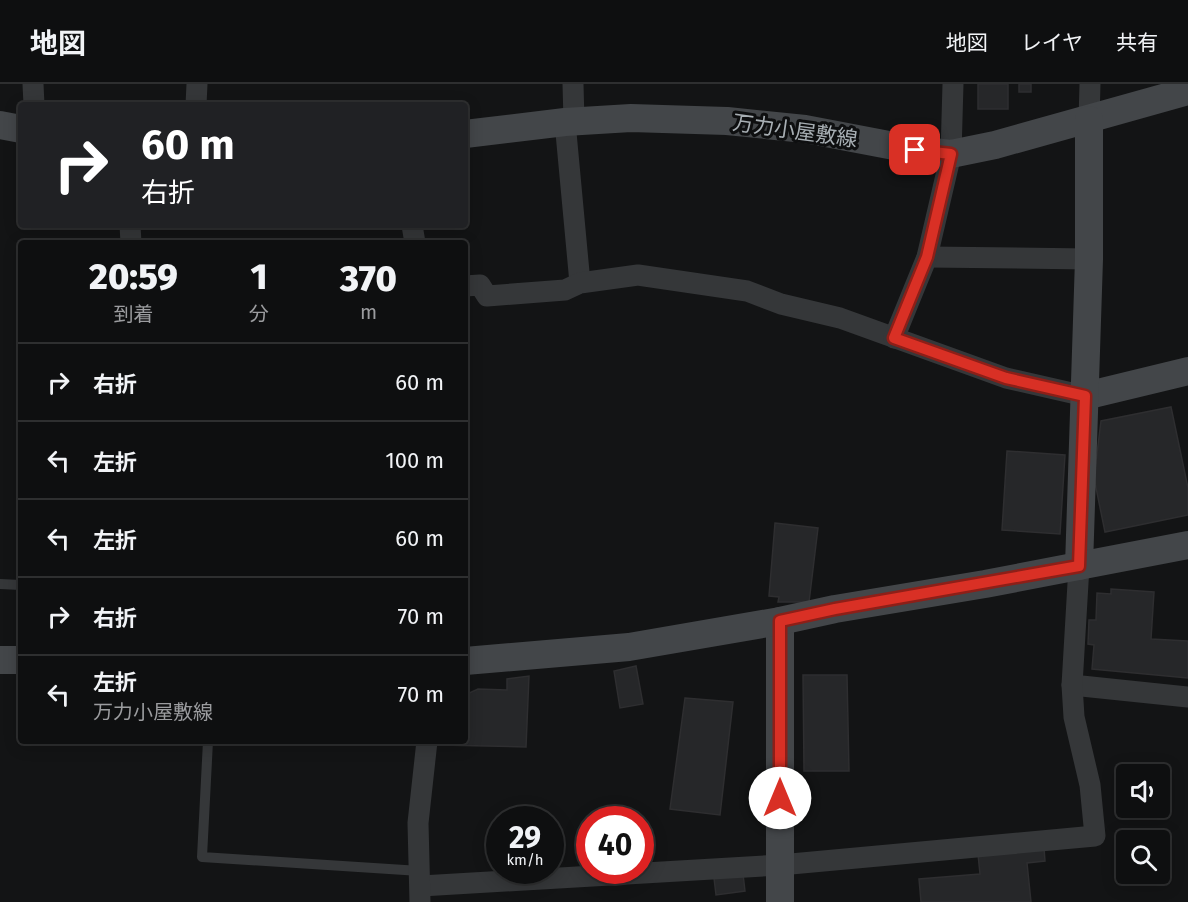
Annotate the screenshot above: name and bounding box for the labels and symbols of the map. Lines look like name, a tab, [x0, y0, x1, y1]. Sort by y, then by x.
street label: 万力小屋敷線	[731, 109, 859, 153]
pin	[889, 124, 940, 175]
position arrow	[748, 766, 812, 830]
speed limit sign: 40	[576, 806, 654, 884]

